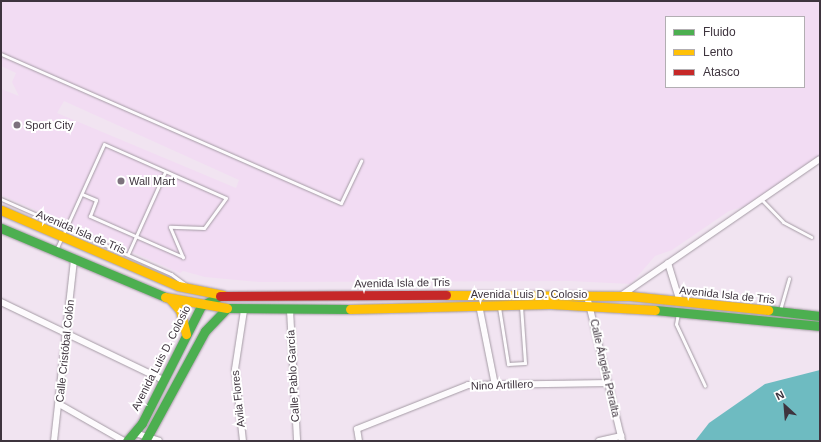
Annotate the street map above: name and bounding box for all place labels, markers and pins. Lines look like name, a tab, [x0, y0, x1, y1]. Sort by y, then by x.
place label: Sport City	[25, 118, 73, 132]
marker: Sport City	[12, 120, 22, 130]
place label: Wall Mart	[129, 174, 175, 188]
marker: Wall Mart	[116, 176, 126, 186]

